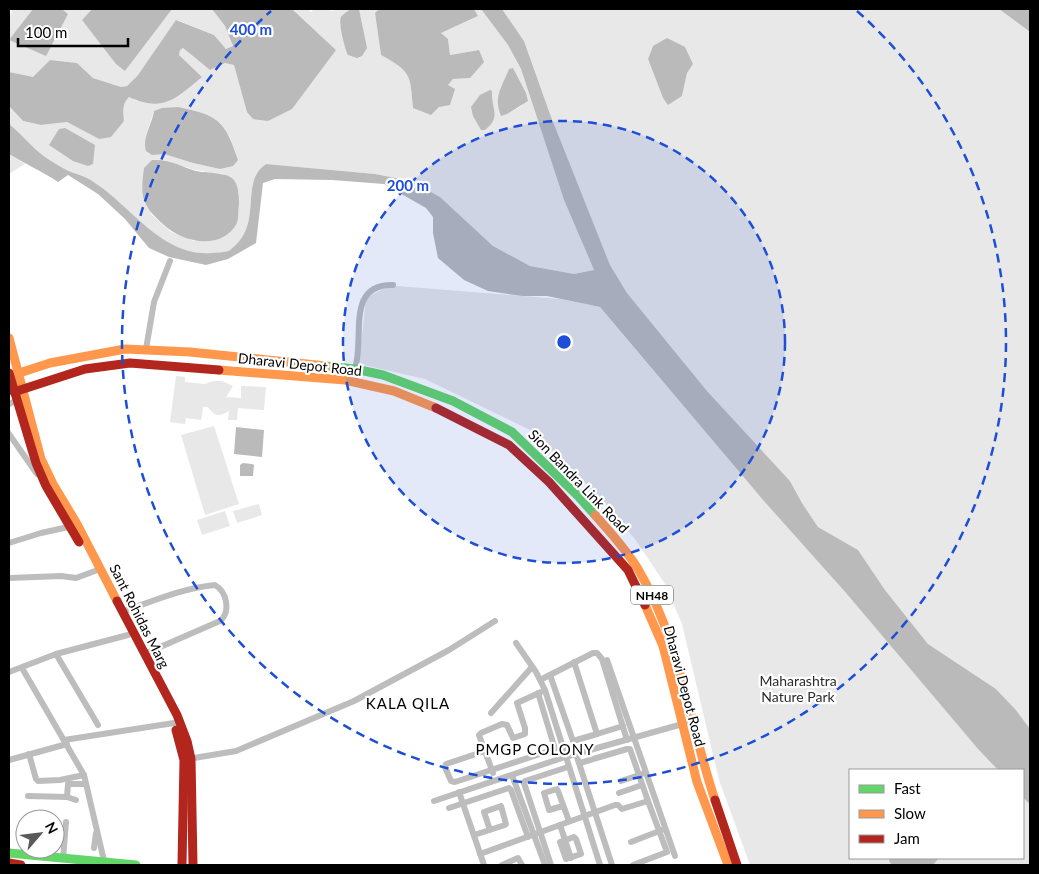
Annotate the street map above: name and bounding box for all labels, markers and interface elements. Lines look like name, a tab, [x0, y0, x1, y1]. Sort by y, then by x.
scale bar	[18, 15, 128, 47]
text: 400 m	[230, 20, 272, 38]
text: 100 m	[25, 23, 67, 41]
text: 200 m	[387, 176, 429, 194]
centre of rings	[555, 333, 573, 351]
street label: Dharavi Depot Road	[237, 349, 363, 379]
street label: Sion Bandra Link Road	[525, 426, 633, 536]
street label: Sant Rohidas Marg	[106, 561, 174, 671]
road number: NH48	[631, 586, 673, 604]
street label: Dharavi Depot Road	[661, 624, 709, 748]
park label: Maharashtra Nature Park	[759, 672, 837, 705]
district label: KALA QILA	[366, 694, 450, 712]
district label: PMGP COLONY	[475, 740, 595, 758]
legend	[849, 769, 1024, 859]
text: Fast	[894, 779, 921, 797]
text: Slow	[894, 804, 926, 822]
north arrow	[15, 809, 65, 859]
text: N	[42, 819, 62, 836]
text: Jam	[894, 829, 920, 847]

